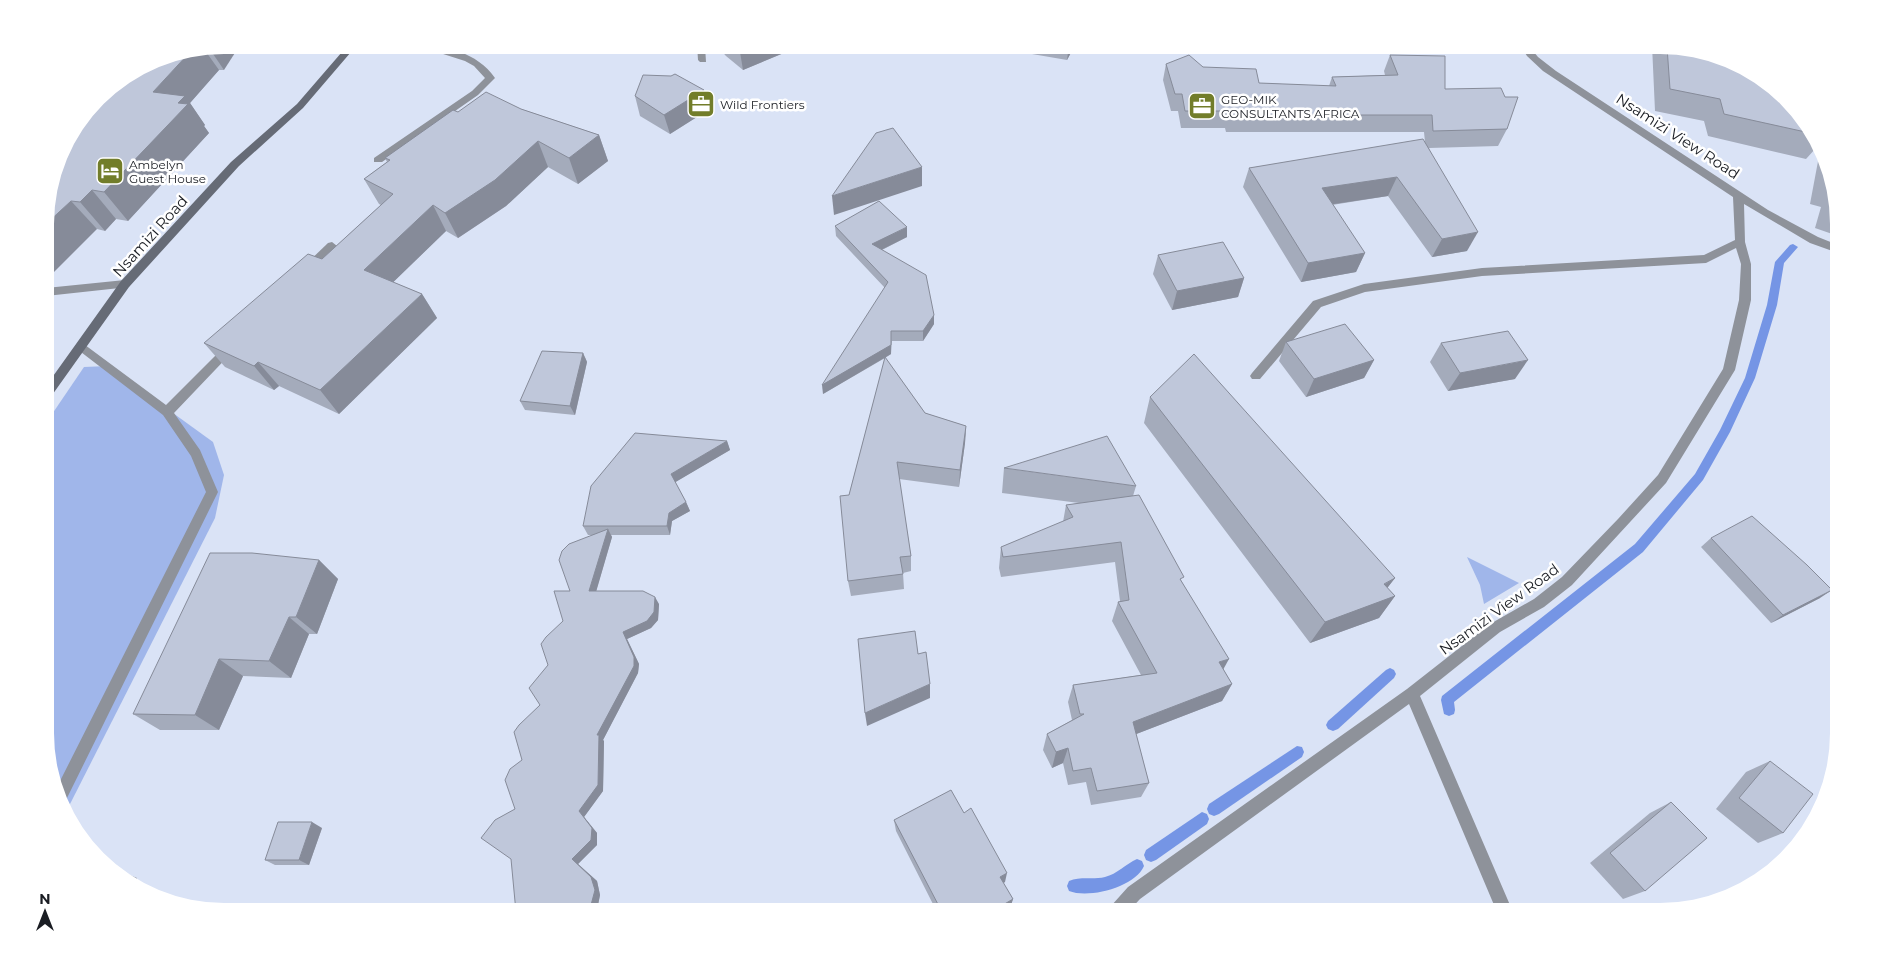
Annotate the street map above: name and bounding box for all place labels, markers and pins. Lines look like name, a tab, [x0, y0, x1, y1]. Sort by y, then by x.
office icon: Wild Frontiers	[686, 89, 716, 119]
office icon: GEO-MIK CONSULTANTS AFRICA	[1187, 91, 1217, 121]
place label: GEO-MIK CONSULTANTS AFRICA	[1221, 92, 1360, 121]
place label: Wild Frontiers	[720, 97, 805, 112]
hotel icon: Ambelyn Guest House	[95, 156, 125, 186]
place label: Ambelyn Guest House	[129, 157, 206, 186]

